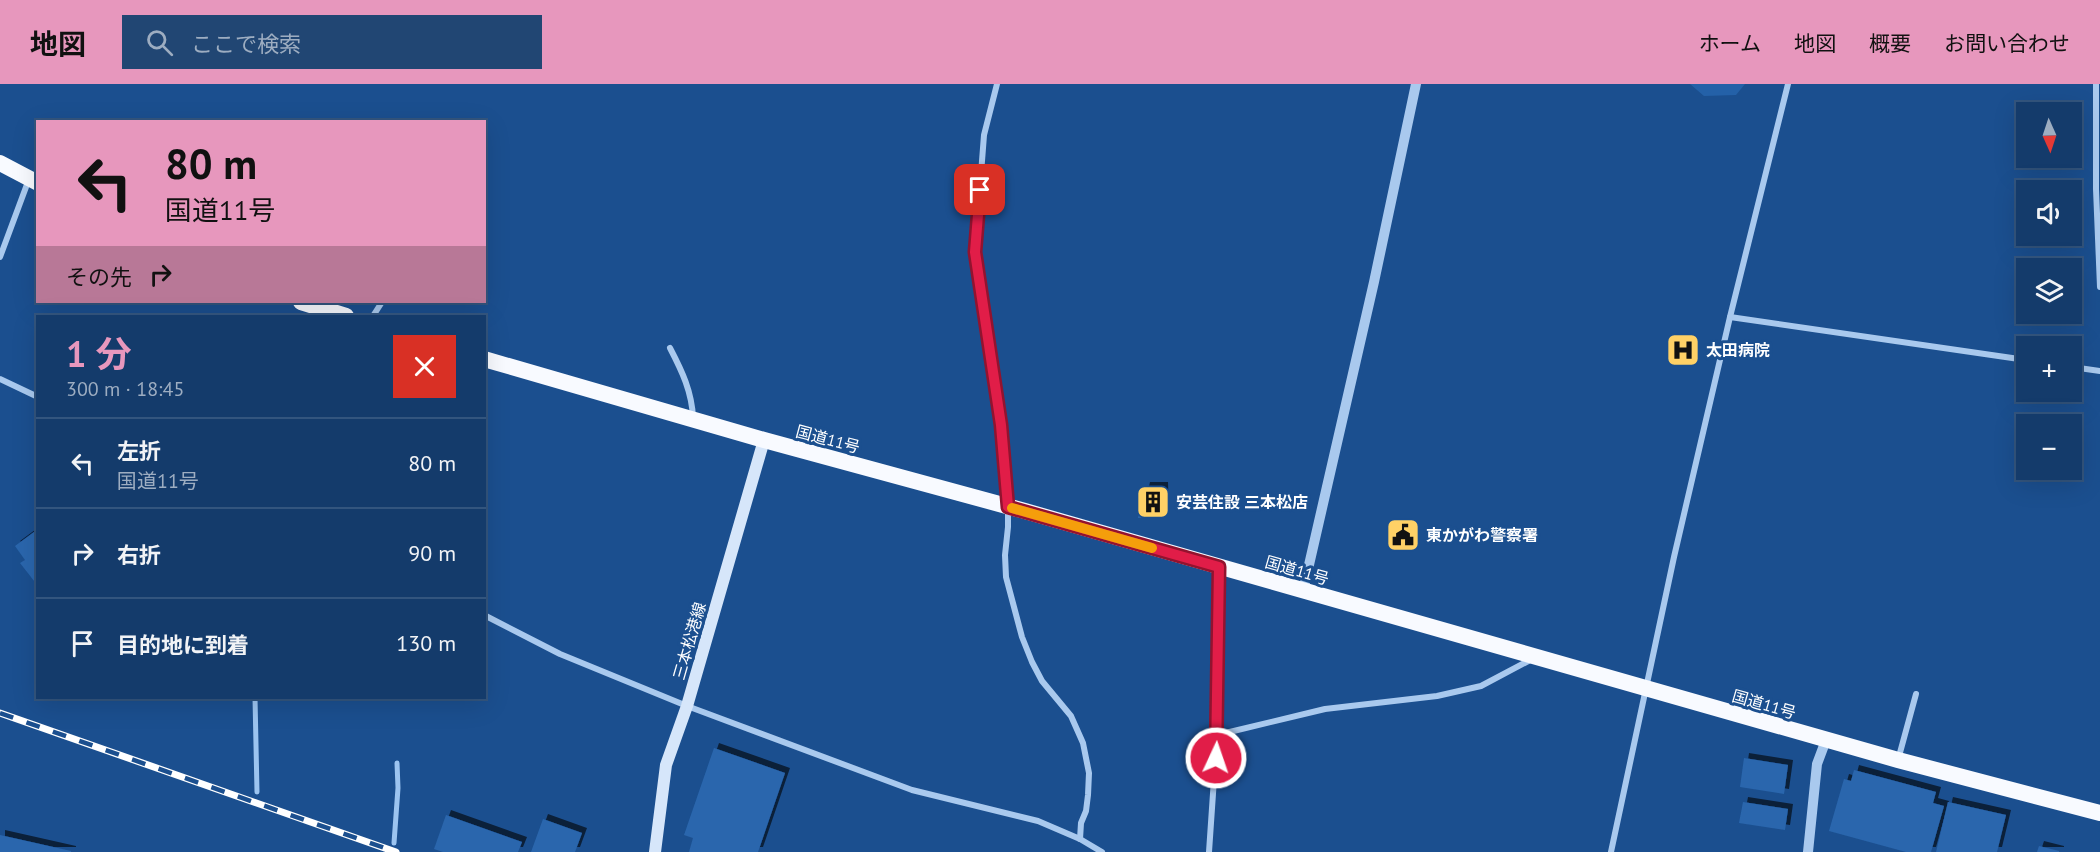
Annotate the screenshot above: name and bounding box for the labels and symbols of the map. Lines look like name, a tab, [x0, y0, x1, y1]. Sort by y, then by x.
north arrow	[2016, 102, 2082, 168]
pin	[954, 164, 1005, 215]
hospital icon: 太田病院	[1665, 332, 1701, 368]
place label: 太田病院	[1706, 340, 1770, 360]
street label: 国道11号	[794, 421, 862, 457]
building icon: 安芸住設 三本松店	[1135, 484, 1171, 520]
place label: 安芸住設 三本松店	[1176, 492, 1308, 512]
public building icon: 東かがわ警察署	[1385, 517, 1421, 553]
place label: 東かがわ警察署	[1426, 525, 1538, 545]
street label: 国道11号	[1263, 551, 1331, 589]
street label: 三本松港線	[668, 600, 710, 682]
street label: 国道11号	[1730, 685, 1798, 723]
position arrow	[1184, 726, 1248, 790]

